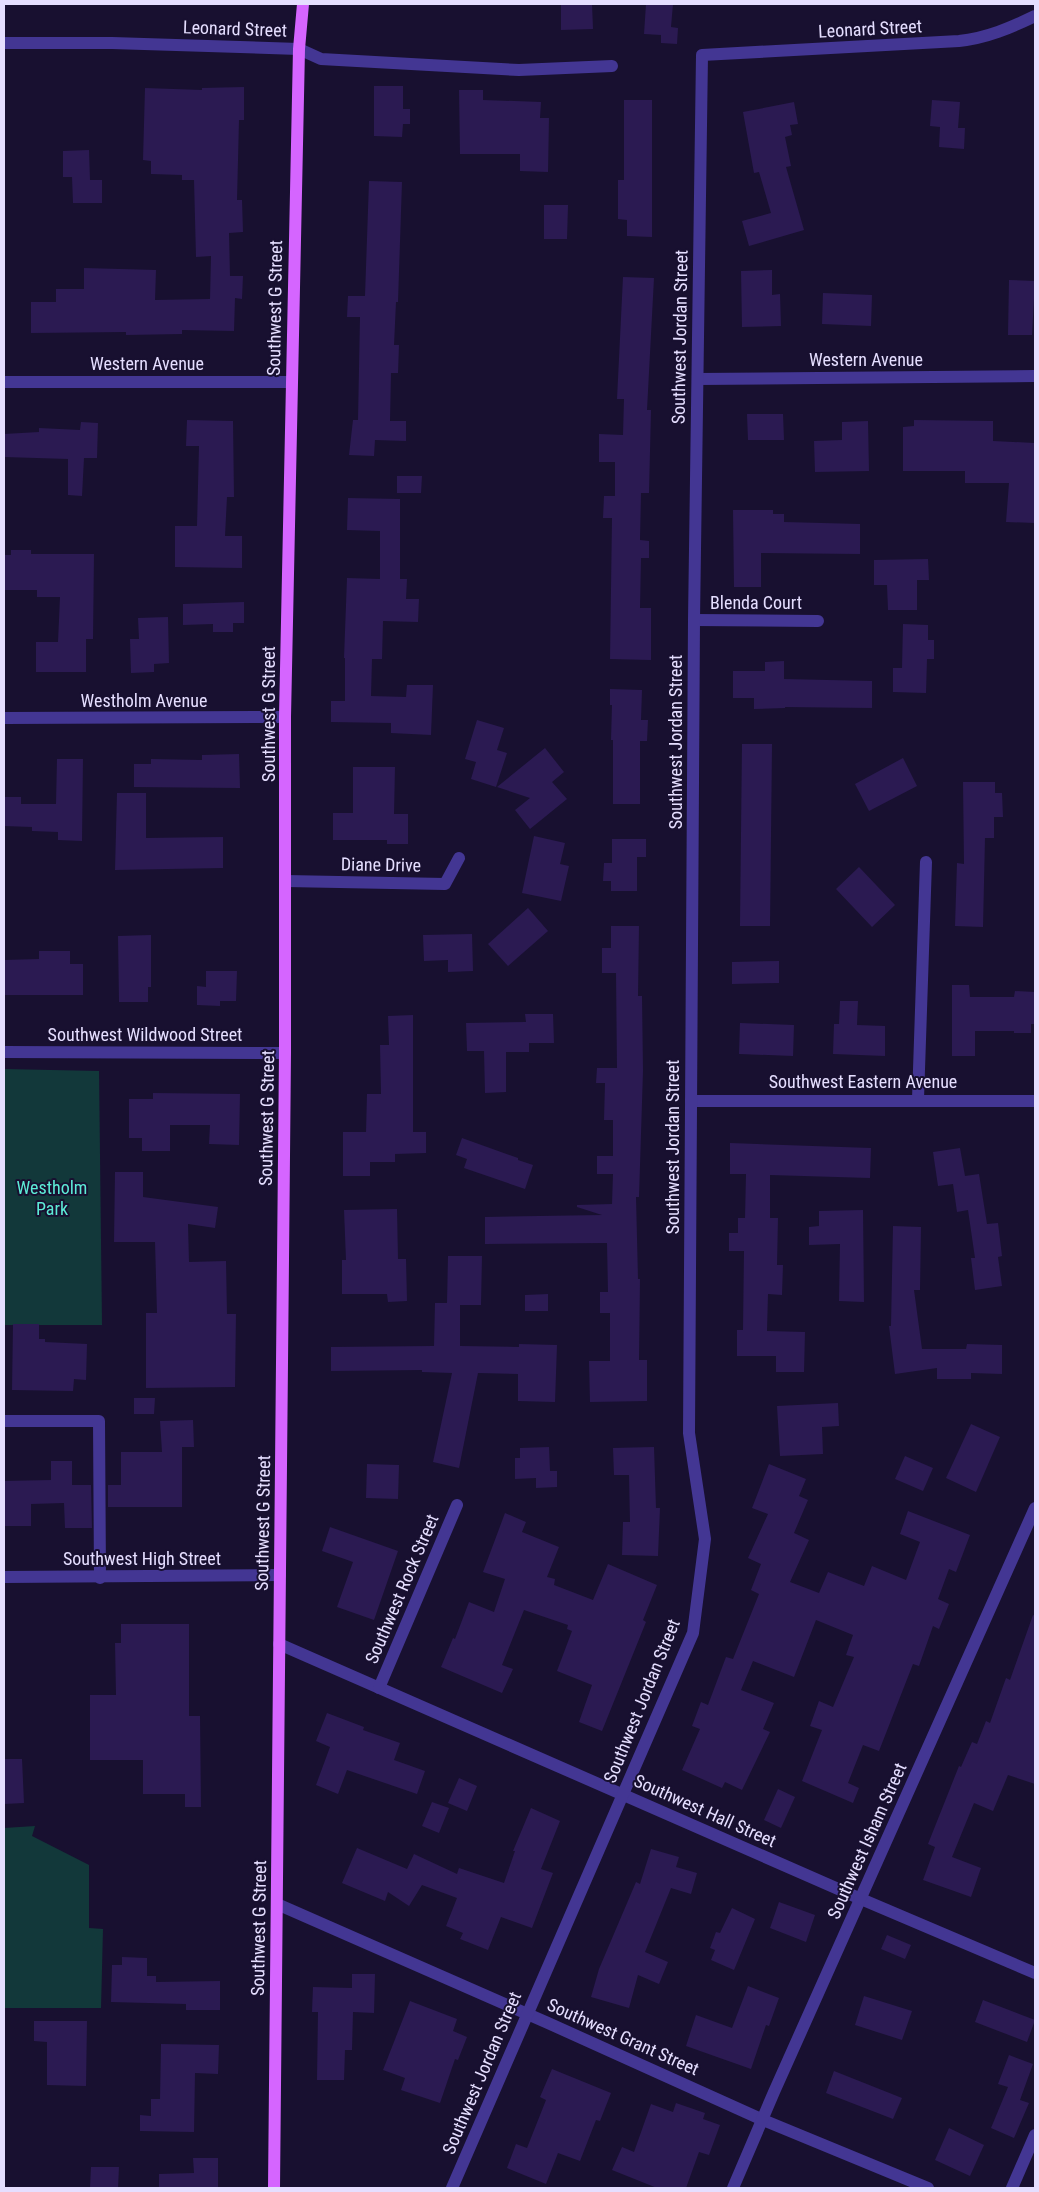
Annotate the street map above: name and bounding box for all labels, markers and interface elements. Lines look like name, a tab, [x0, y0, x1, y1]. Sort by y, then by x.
street label: Leonard Street	[818, 15, 922, 42]
street label: Leonard Street	[183, 16, 287, 41]
street label: Southwest G Street	[263, 240, 286, 376]
street label: Southwest Jordan Street	[667, 250, 692, 424]
street label: Western Avenue	[809, 349, 923, 370]
street label: Western Avenue	[90, 353, 204, 374]
street label: Blenda Court	[710, 592, 802, 613]
street label: Southwest G Street	[258, 646, 279, 782]
street label: Southwest Jordan Street	[665, 655, 686, 829]
street label: Westholm Avenue	[81, 690, 207, 711]
street label: Diane Drive	[341, 853, 421, 876]
street label: Southwest Wildwood Street	[48, 1024, 242, 1045]
street label: Southwest G Street	[255, 1050, 278, 1186]
street label: Southwest Jordan Street	[662, 1060, 683, 1234]
street label: Southwest Eastern Avenue	[769, 1071, 957, 1092]
park label: Westholm Park	[17, 1177, 87, 1219]
street label: Southwest G Street	[251, 1455, 274, 1591]
street label: Southwest Rock Street	[361, 1511, 443, 1667]
street label: Southwest High Street	[63, 1548, 221, 1569]
street label: Southwest Jordan Street	[599, 1616, 684, 1786]
street label: Southwest Isham Street	[823, 1759, 910, 1922]
street label: Southwest Hall Street	[631, 1770, 779, 1851]
street label: Southwest G Street	[247, 1860, 270, 1996]
street label: Southwest Jordan Street	[438, 1988, 525, 2157]
street label: Southwest Grant Street	[544, 1994, 702, 2079]

